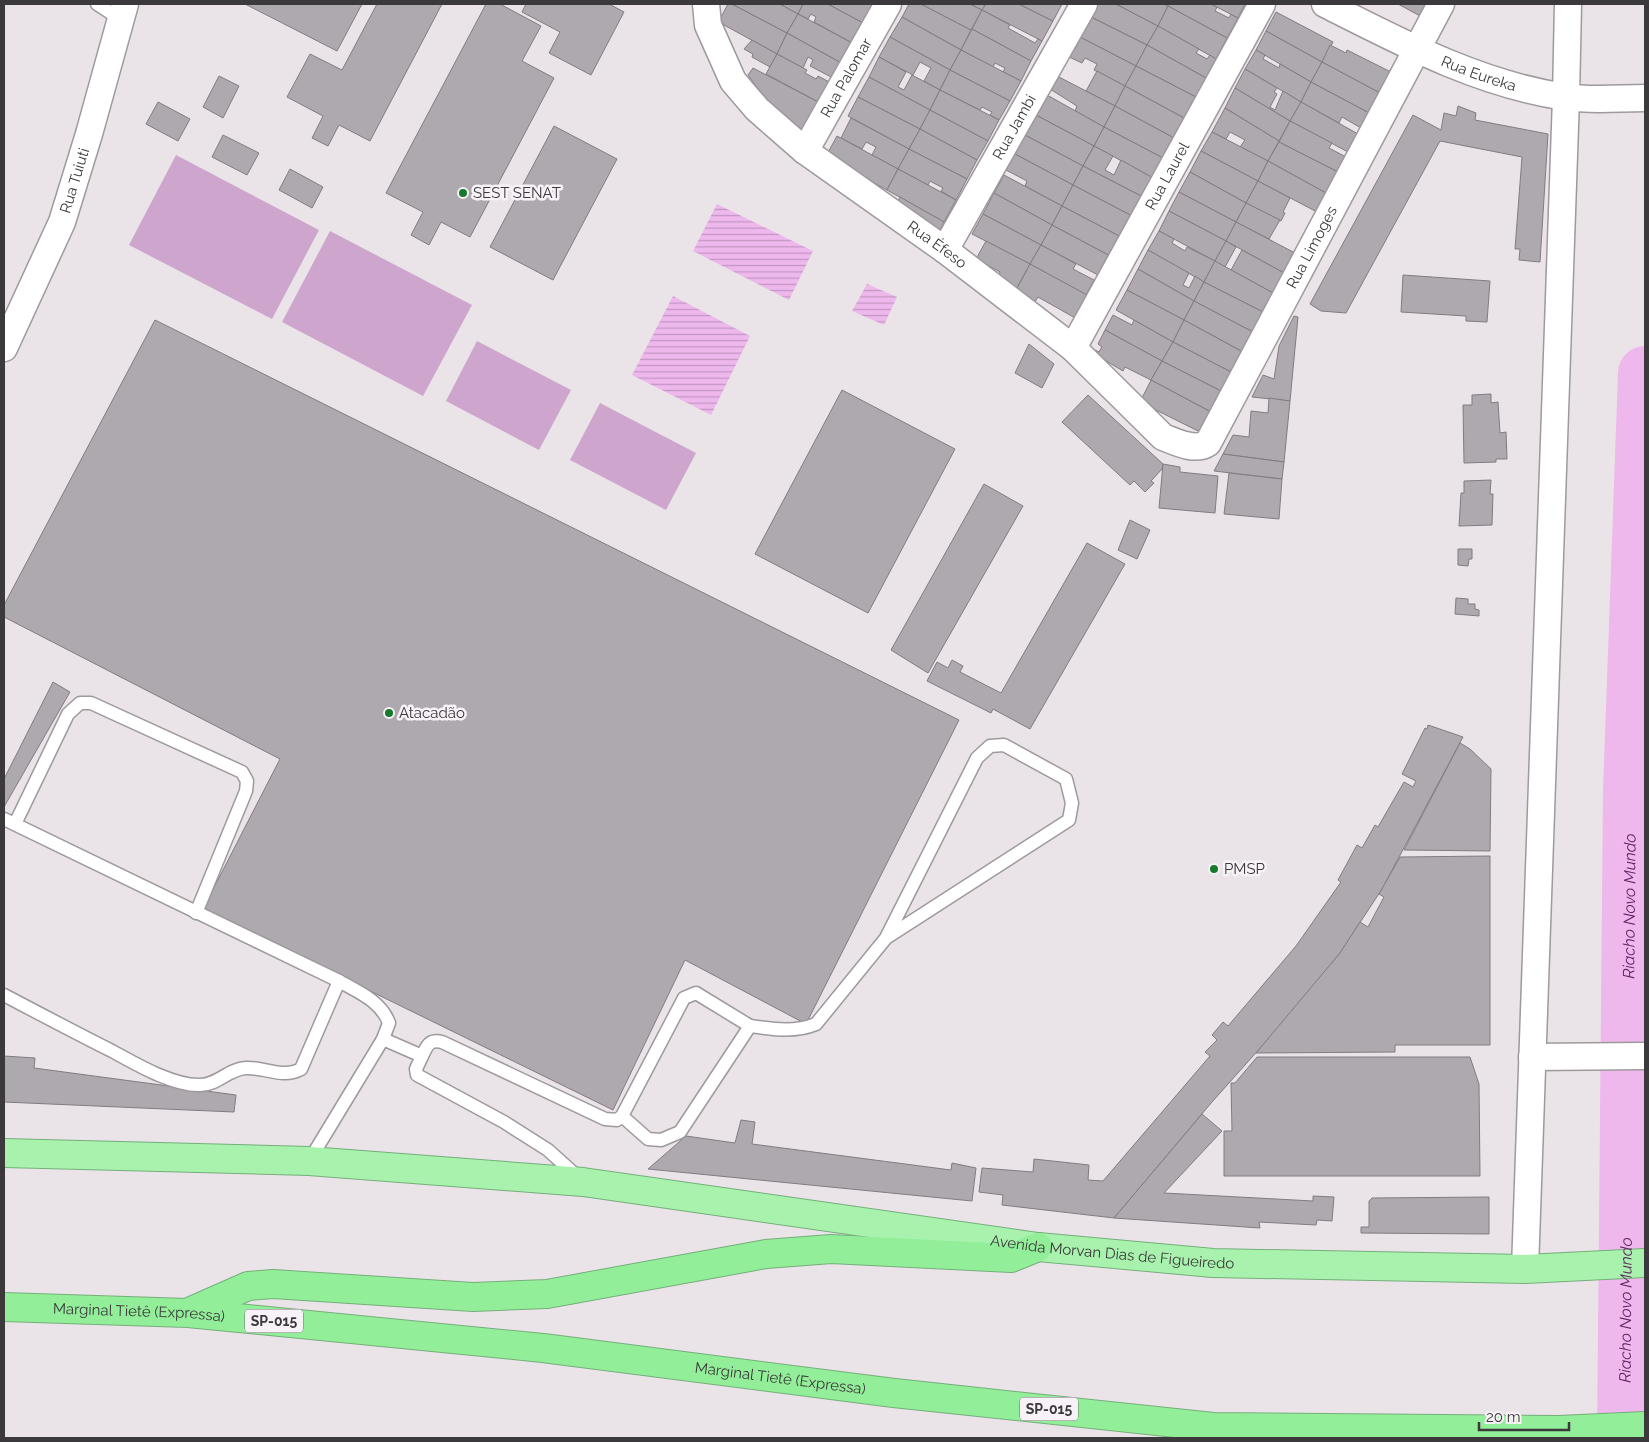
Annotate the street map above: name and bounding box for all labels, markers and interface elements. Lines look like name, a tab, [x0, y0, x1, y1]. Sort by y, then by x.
street label: Rua Palomar	[817, 34, 876, 121]
street label: Rua Eureka	[1438, 52, 1518, 95]
street label: Rua Jambi	[989, 92, 1040, 163]
street label: Rua Laurel	[1142, 138, 1194, 213]
street label: Rua Tuiuti	[56, 146, 93, 216]
place label: SEST SENAT	[473, 184, 561, 202]
marker: SEST SENAT	[457, 187, 469, 199]
street label: Rua Limoges	[1283, 203, 1341, 292]
street label: Rua Éfeso	[904, 217, 970, 272]
place label: Atacadão	[399, 704, 465, 722]
marker: Atacadão	[383, 707, 395, 719]
water label: Riacho Novo Mundo	[1619, 833, 1640, 979]
place label: PMSP	[1224, 860, 1265, 878]
marker: PMSP	[1208, 863, 1220, 875]
street label: Avenida Morvan Dias de Figueiredo	[989, 1231, 1235, 1272]
water label: Riacho Novo Mundo	[1616, 1237, 1636, 1383]
street label: Marginal Tietê (Expressa)	[53, 1300, 226, 1326]
road number: SP-015	[245, 1310, 303, 1332]
street label: Marginal Tietê (Expressa)	[694, 1359, 867, 1398]
road number: SP-015	[1020, 1398, 1078, 1420]
scale bar	[1479, 1400, 1569, 1432]
text: 20 m	[1486, 1408, 1521, 1426]

